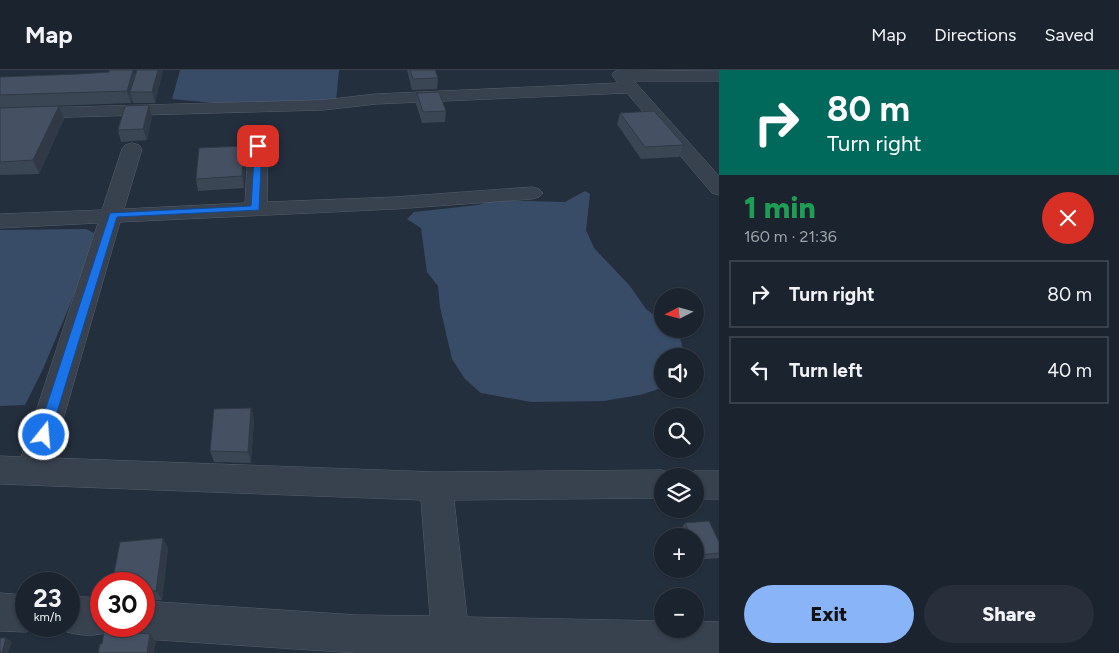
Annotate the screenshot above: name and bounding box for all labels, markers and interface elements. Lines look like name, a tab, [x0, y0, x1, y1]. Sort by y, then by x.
text: Map	[25, 20, 73, 49]
text: Map	[871, 24, 906, 46]
text: Directions	[934, 24, 1016, 46]
text: Saved	[1044, 24, 1094, 46]
text: 80 m	[827, 88, 910, 130]
icon: right	[744, 90, 809, 155]
pin	[237, 125, 279, 167]
text: Turn right	[827, 130, 922, 157]
icon: arrive	[244, 132, 272, 160]
text: 1 min	[744, 189, 816, 226]
button: close	[1042, 192, 1094, 244]
text: 160 m · 21:36	[744, 227, 837, 246]
icon: right	[746, 280, 774, 308]
text: Turn right	[789, 283, 875, 306]
text: 80 m	[1047, 283, 1092, 306]
north arrow	[654, 288, 704, 338]
map controls	[654, 288, 704, 638]
button: sound	[654, 348, 704, 398]
icon: left	[746, 356, 774, 384]
text: Turn left	[789, 359, 863, 382]
text: 40 m	[1047, 359, 1092, 382]
position arrow	[17, 408, 69, 460]
button: search	[654, 408, 704, 458]
button: layers	[654, 468, 704, 518]
button: +	[654, 528, 704, 578]
speed limit sign: 30	[90, 572, 155, 637]
text: 23	[33, 583, 62, 613]
button: Exit	[744, 585, 914, 643]
button: Share	[924, 585, 1094, 643]
button: −	[654, 588, 704, 638]
text: km/h	[34, 610, 61, 624]

